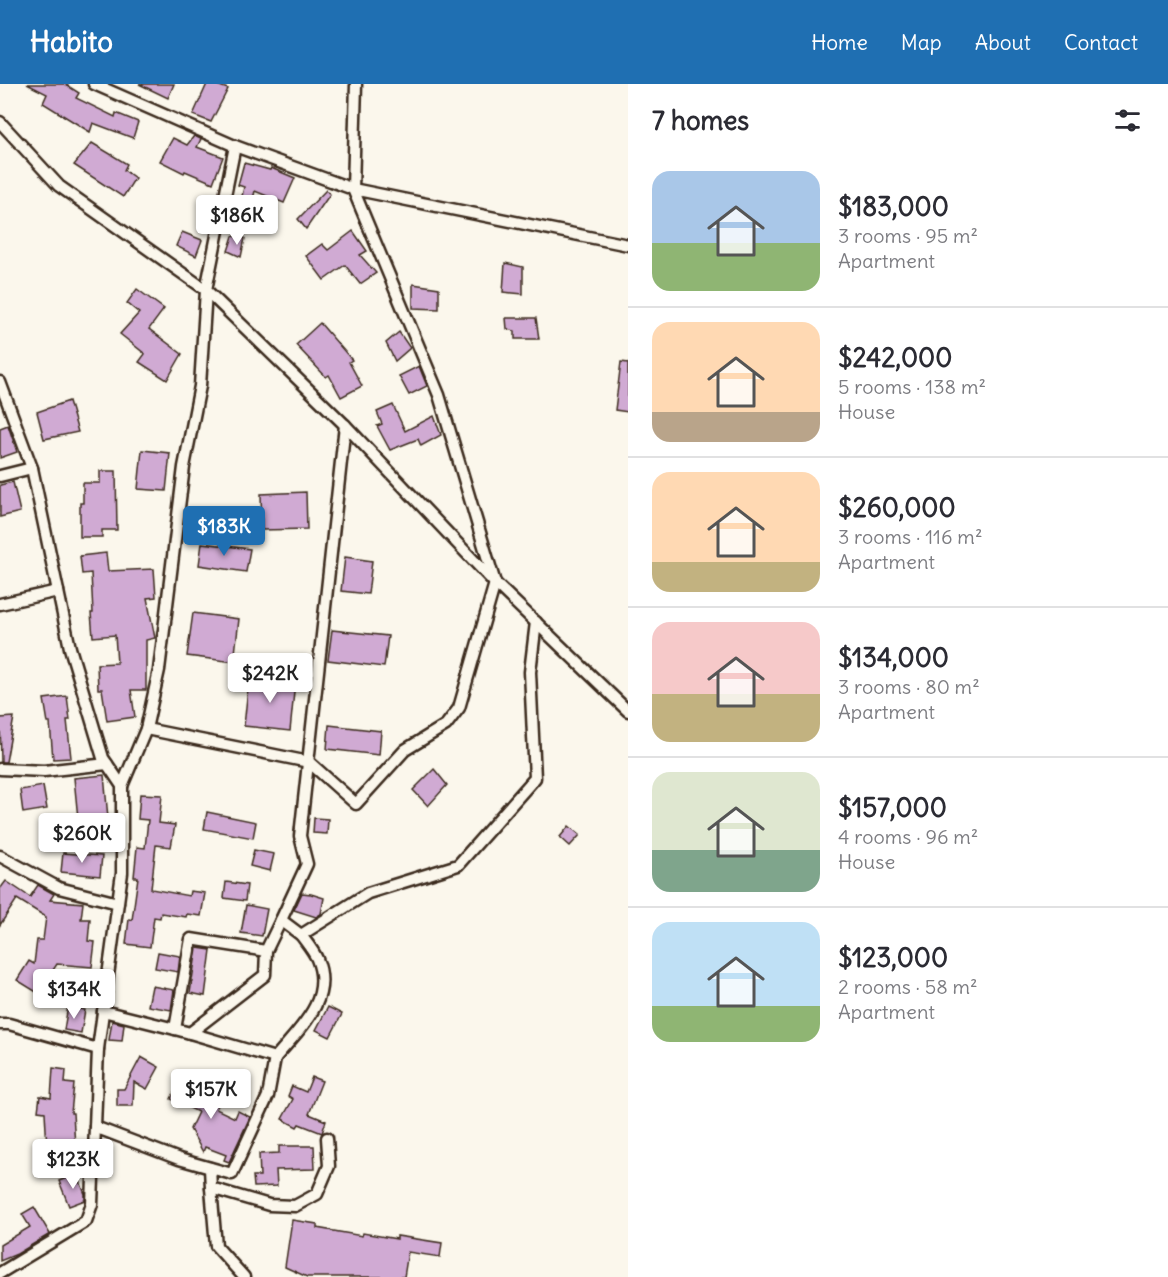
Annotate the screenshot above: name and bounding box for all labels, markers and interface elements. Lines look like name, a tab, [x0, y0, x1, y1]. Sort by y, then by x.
text: Habito	[30, 24, 113, 60]
text: Home	[811, 29, 868, 56]
text: Map	[901, 29, 942, 56]
text: About	[975, 29, 1031, 56]
text: Contact	[1064, 29, 1138, 56]
text: 7 homes	[652, 104, 749, 137]
icon: filters	[1111, 104, 1144, 137]
text: $183,000	[838, 190, 949, 223]
pin: $186K	[195, 195, 279, 246]
icon: home	[700, 195, 772, 267]
text: $186K	[210, 202, 264, 227]
text: 3 rooms · 95 m²	[838, 223, 978, 248]
text: Apartment	[838, 248, 935, 273]
text: $242,000	[838, 341, 952, 374]
icon: home	[700, 346, 772, 418]
text: 5 rooms · 138 m²	[838, 374, 986, 399]
text: House	[838, 399, 895, 424]
text: $260,000	[838, 491, 956, 524]
icon: home	[700, 496, 772, 568]
pin: $183K	[182, 506, 266, 557]
text: $183K	[197, 513, 251, 538]
text: 3 rooms · 116 m²	[838, 524, 982, 549]
text: Apartment	[838, 549, 935, 574]
text: $134,000	[838, 641, 949, 674]
icon: home	[700, 646, 772, 718]
pin: $242K	[228, 653, 312, 704]
text: $242K	[242, 660, 298, 685]
text: 3 rooms · 80 m²	[838, 674, 980, 699]
text: Apartment	[838, 699, 935, 724]
text: $157,000	[838, 791, 947, 824]
icon: home	[700, 796, 772, 868]
pin: $260K	[40, 813, 124, 864]
text: $260K	[52, 820, 112, 845]
text: 4 rooms · 96 m²	[838, 824, 978, 849]
text: House	[838, 849, 895, 874]
text: $123,000	[838, 941, 948, 974]
icon: home	[700, 946, 772, 1018]
pin: $134K	[32, 969, 116, 1020]
text: 2 rooms · 58 m²	[838, 974, 978, 999]
text: $134K	[47, 976, 101, 1001]
text: Apartment	[838, 999, 935, 1024]
pin: $157K	[169, 1069, 253, 1120]
text: $157K	[185, 1076, 237, 1101]
pin: $123K	[31, 1139, 115, 1190]
text: $123K	[46, 1146, 100, 1171]

